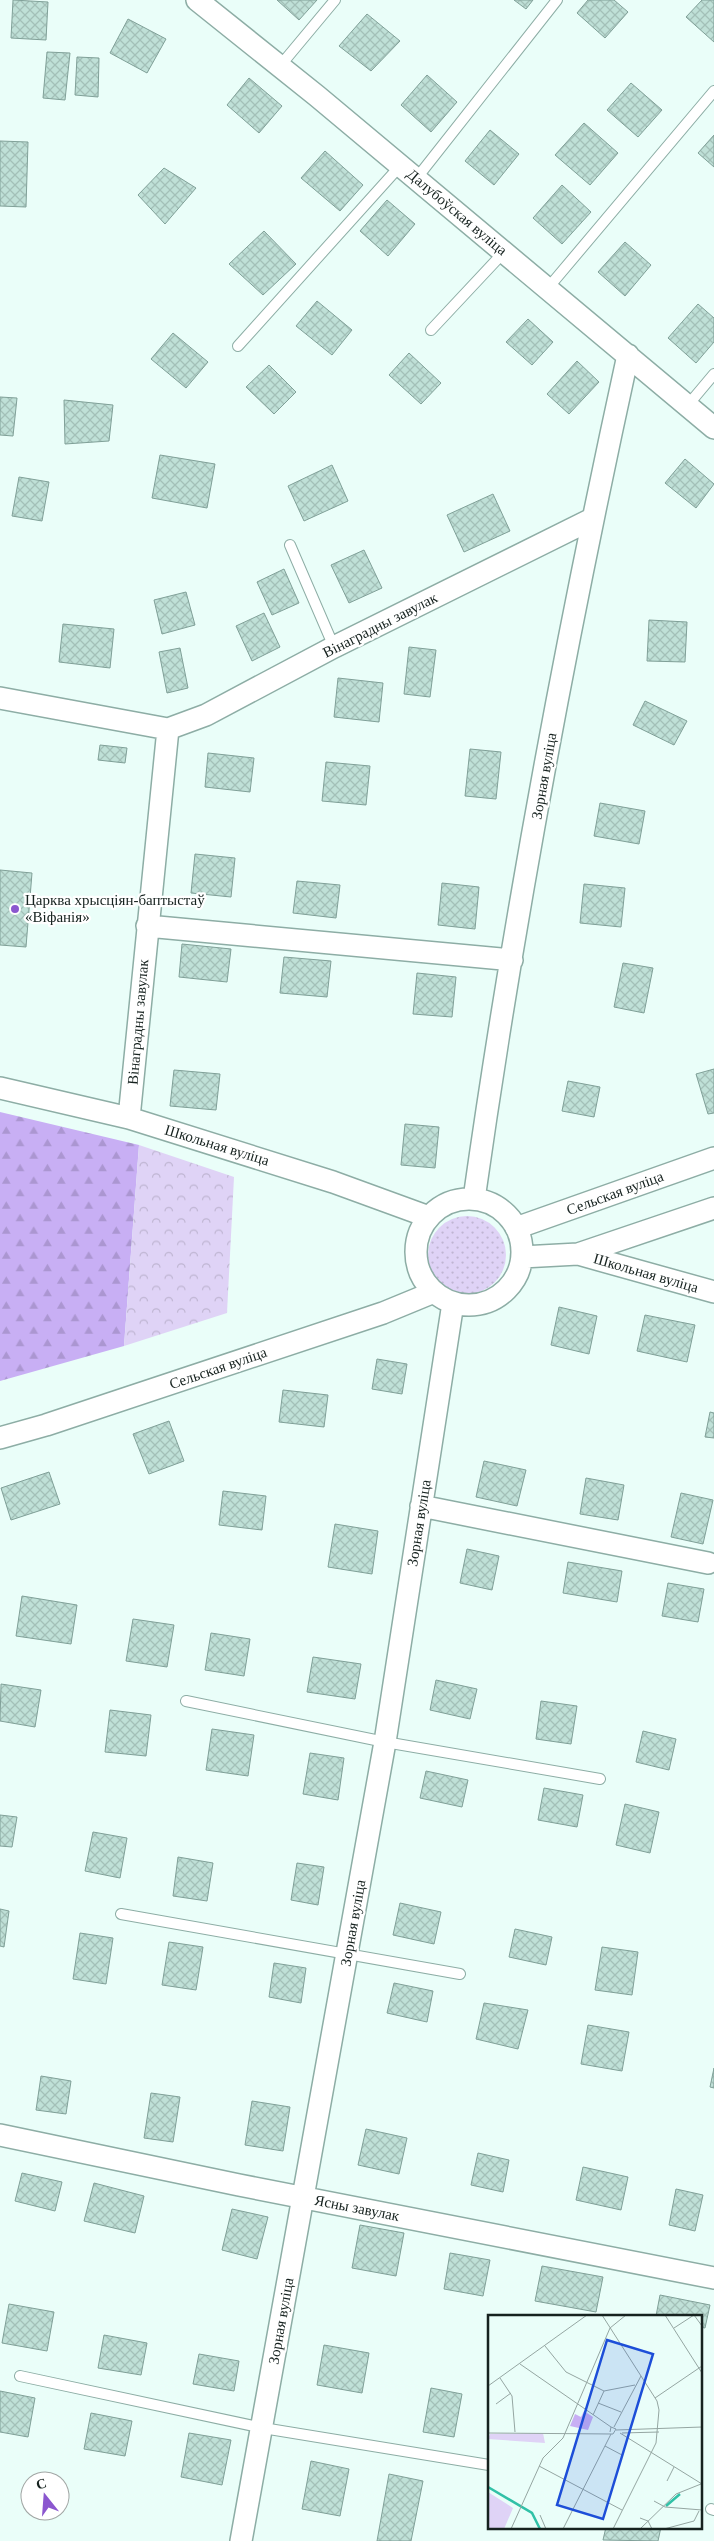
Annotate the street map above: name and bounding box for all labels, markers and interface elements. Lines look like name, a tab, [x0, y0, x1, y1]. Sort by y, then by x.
street label: Далубоўская вуліца	[404, 166, 510, 259]
street label: Вінаградны завулак	[320, 589, 440, 661]
street label: Зорная вуліца	[529, 731, 560, 821]
place label: Царква хрысціян-баптыстаў «Віфанія»	[25, 892, 205, 925]
marker: Царква хрысціян-баптыстаў «Віфанія»	[9, 903, 21, 915]
street label: Вінаградны завулак	[125, 958, 152, 1086]
street label: Школьная вуліца	[163, 1122, 271, 1169]
street label: Сельская вуліца	[564, 1168, 666, 1218]
street label: Школьная вуліца	[592, 1250, 701, 1296]
street label: Сельская вуліца	[167, 1344, 269, 1392]
street label: Зорная вуліца	[404, 1478, 434, 1568]
street label: Зорная вуліца	[338, 1878, 369, 1968]
street label: Ясны завулак	[313, 2192, 401, 2224]
street label: Зорная вуліца	[266, 2276, 297, 2366]
inset map	[488, 2315, 702, 2528]
north arrow	[20, 2471, 70, 2521]
text: С	[34, 2475, 48, 2493]

